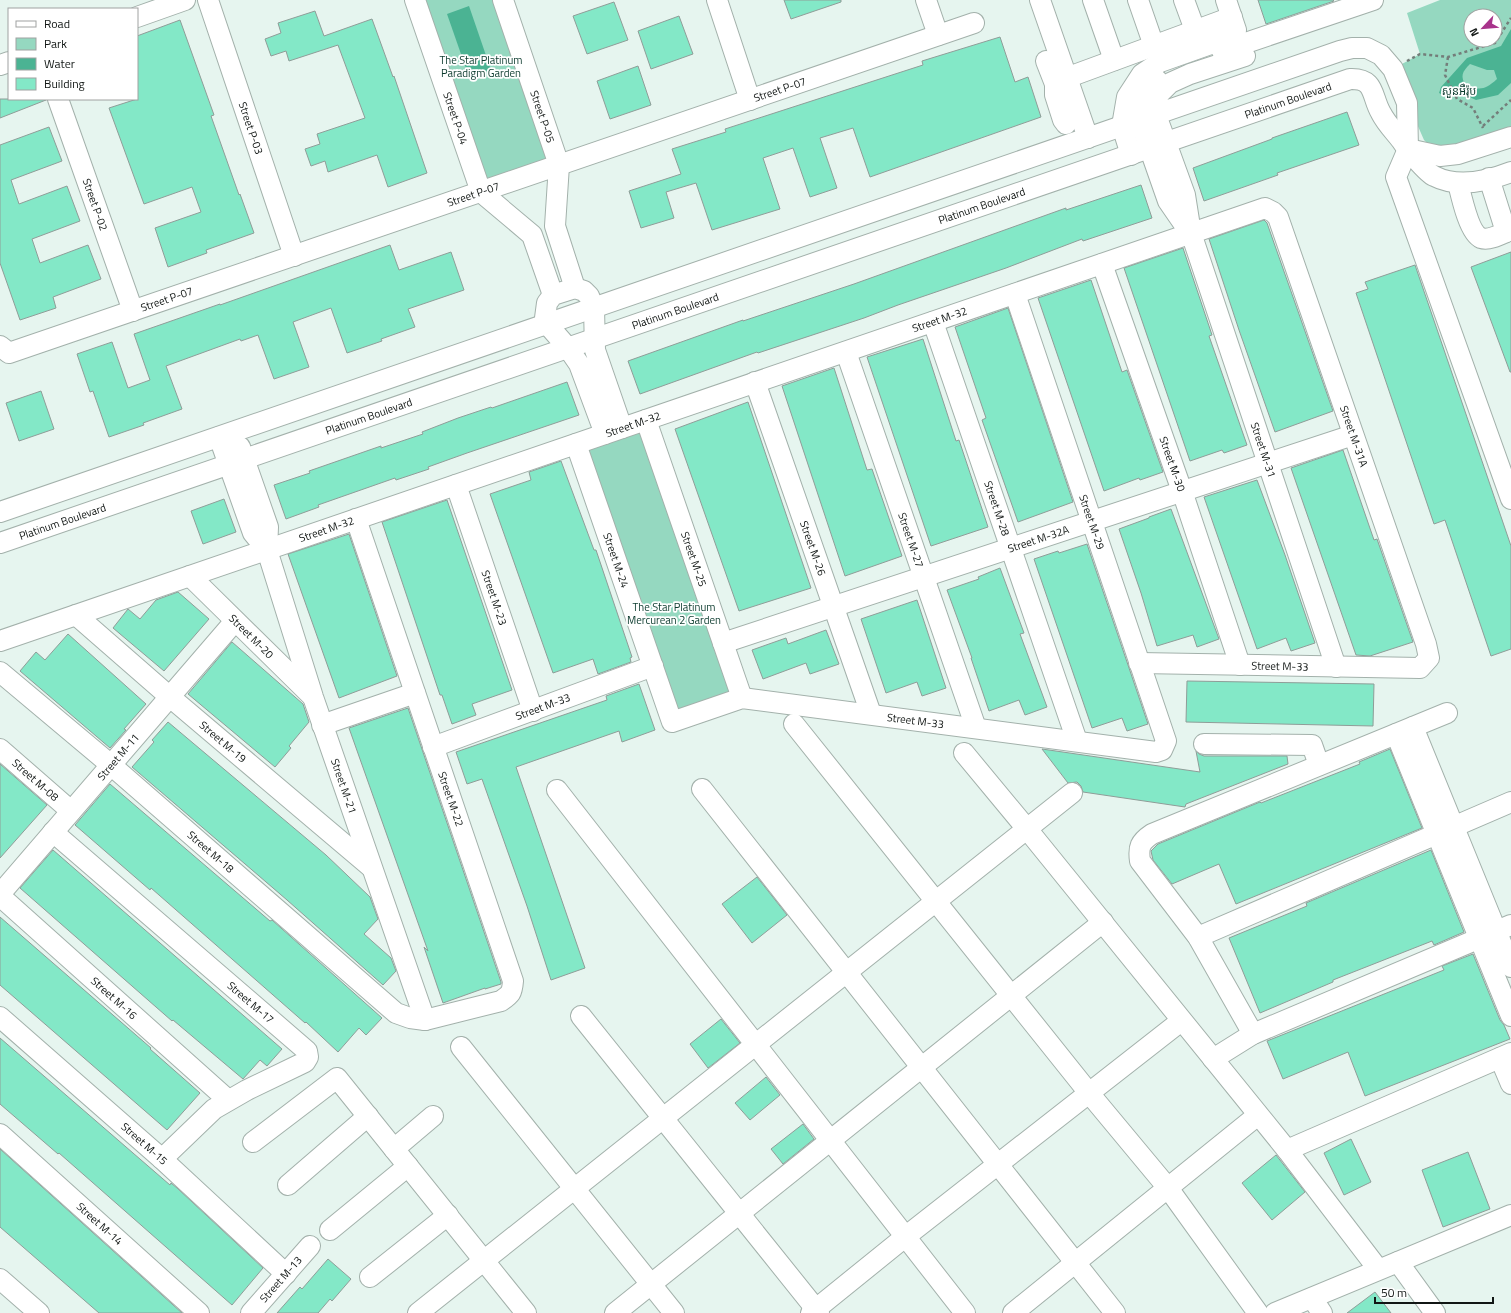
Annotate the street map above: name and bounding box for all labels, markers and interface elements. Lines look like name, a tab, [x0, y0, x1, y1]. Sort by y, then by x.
legend	[8, 8, 138, 100]
north arrow	[1463, 8, 1503, 48]
text: Road	[44, 14, 70, 33]
text: N	[1465, 25, 1483, 39]
text: Park	[44, 34, 67, 53]
park label: The Star Platinum Paradigm Garden	[440, 52, 522, 81]
text: Water	[44, 54, 75, 73]
street label: Street P-07	[751, 73, 808, 106]
text: Building	[44, 74, 85, 93]
street label: Platinum Boulevard	[1242, 78, 1334, 123]
park label: សួនអឺរ៉ុប	[1442, 83, 1476, 99]
street label: Street P-05	[526, 88, 559, 145]
street label: Street P-04	[439, 90, 472, 147]
street label: Street P-03	[235, 100, 267, 156]
street label: Street P-02	[79, 176, 112, 233]
street label: Street P-07	[445, 178, 502, 211]
street label: Platinum Boulevard	[936, 183, 1027, 228]
street label: Street P-07	[138, 283, 195, 315]
street label: Platinum Boulevard	[630, 289, 721, 333]
street label: Street M-32	[910, 303, 969, 336]
street label: Platinum Boulevard	[323, 394, 415, 439]
street label: Street M-31A	[1336, 403, 1372, 469]
street label: Street M-32	[603, 408, 663, 441]
street label: Street M-31	[1247, 420, 1280, 480]
street label: Street M-30	[1155, 434, 1190, 494]
street label: Street M-28	[980, 479, 1014, 538]
street label: Street M-29	[1075, 492, 1109, 552]
street label: Platinum Boulevard	[17, 499, 108, 544]
street label: Street M-27	[894, 510, 928, 570]
street label: Street M-32	[297, 512, 356, 546]
street label: Street M-26	[796, 518, 830, 578]
street label: Street M-32A	[1005, 521, 1071, 557]
street label: Street M-25	[677, 529, 711, 589]
street label: Street M-24	[599, 531, 633, 590]
street label: Street M-23	[478, 568, 511, 627]
park label: The Star Platinum Mercurean 2 Garden	[627, 599, 721, 628]
street label: Street M-20	[225, 611, 277, 662]
street label: Street M-33	[1251, 658, 1309, 674]
street label: Street M-33	[513, 689, 572, 724]
street label: Street M-33	[886, 709, 945, 732]
street label: Street M-19	[196, 717, 250, 766]
street label: Street M-11	[93, 730, 143, 784]
street label: Street M-08	[9, 755, 62, 805]
street label: Street M-21	[327, 756, 361, 816]
street label: Street M-22	[434, 769, 468, 829]
street label: Street M-18	[184, 827, 238, 877]
street label: Street M-16	[87, 973, 141, 1023]
street label: Street M-17	[224, 978, 278, 1027]
street label: Street M-15	[118, 1119, 171, 1168]
street label: Street M-14	[73, 1199, 126, 1249]
street label: Street M-13	[256, 1252, 306, 1306]
scale bar	[1375, 1279, 1493, 1305]
text: 50 m	[1381, 1283, 1407, 1302]

